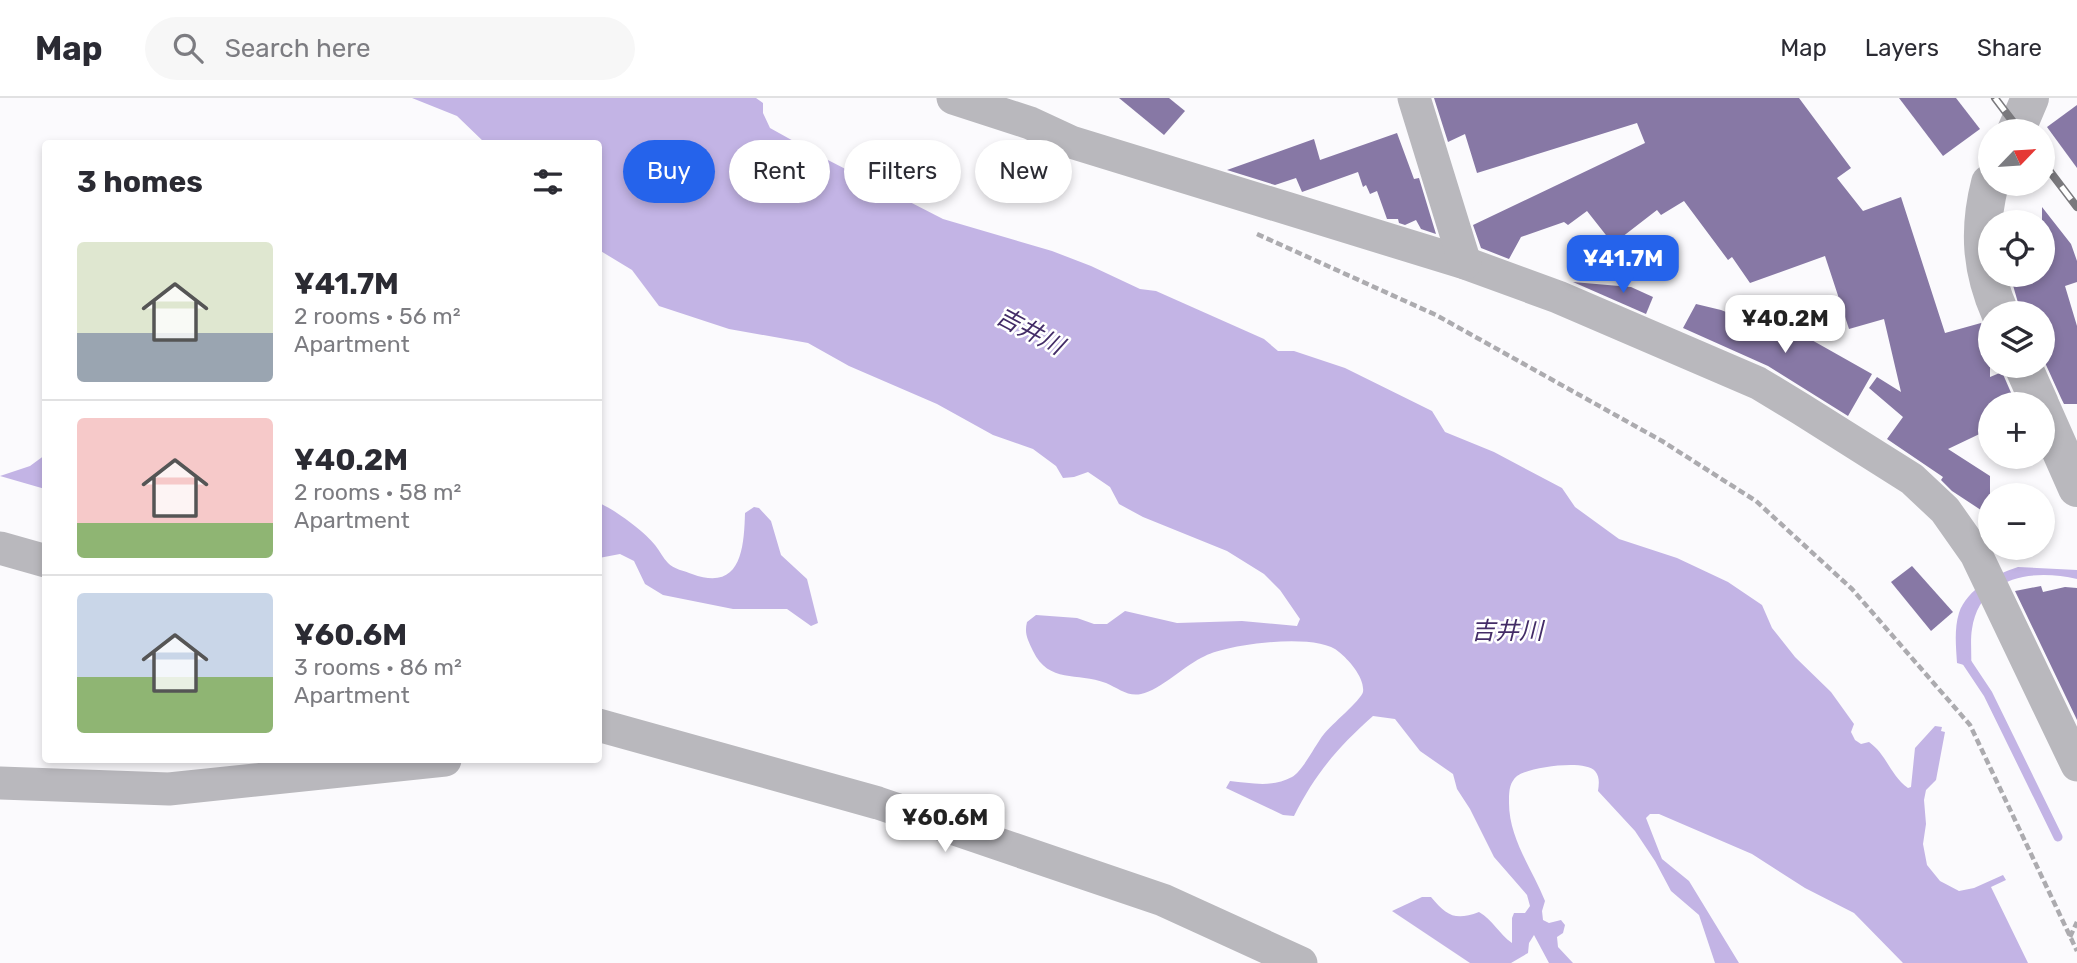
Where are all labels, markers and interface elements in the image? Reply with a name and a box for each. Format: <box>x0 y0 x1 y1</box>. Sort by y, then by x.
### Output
search box <box>145 17 635 80</box>
text: Map <box>35 29 103 68</box>
icon: search <box>169 29 207 67</box>
text: Search here <box>225 33 370 64</box>
text: Map <box>1780 34 1827 62</box>
text: Layers <box>1865 34 1939 62</box>
text: Share <box>1977 34 2042 62</box>
north arrow <box>1978 119 2054 196</box>
map controls <box>1978 119 2055 560</box>
chip: Buy <box>623 140 715 203</box>
chip: Rent <box>729 140 830 203</box>
chip: Filters <box>844 140 961 203</box>
chip: New <box>975 140 1072 203</box>
icon: filters <box>529 163 567 201</box>
text: 3 homes <box>77 164 203 200</box>
button: locate <box>1978 210 2055 287</box>
pin: ¥41.7M <box>1566 236 1680 295</box>
text: ¥41.7M <box>1583 244 1663 272</box>
text: ¥41.7M <box>294 266 399 302</box>
icon: home <box>133 270 217 354</box>
pin: ¥40.2M <box>1728 296 1842 355</box>
button: layers <box>1978 301 2055 378</box>
text: 2 rooms · 56 m² <box>294 302 461 330</box>
water label: 吉井川 <box>992 302 1071 362</box>
text: ¥40.2M <box>1741 304 1829 332</box>
text: Apartment <box>294 330 410 358</box>
button: + <box>1978 392 2055 469</box>
text: ¥40.2M <box>294 442 408 478</box>
icon: home <box>133 446 217 530</box>
text: 2 rooms · 58 m² <box>294 478 461 506</box>
button: − <box>1978 483 2055 560</box>
text: Apartment <box>294 506 410 534</box>
text: ¥60.6M <box>294 617 407 653</box>
water label: 吉井川 <box>1471 617 1546 645</box>
icon: home <box>133 621 217 705</box>
text: 3 rooms · 86 m² <box>294 653 462 681</box>
text: Apartment <box>294 681 410 709</box>
pin: ¥60.6M <box>888 794 1002 854</box>
text: ¥60.6M <box>902 803 988 831</box>

